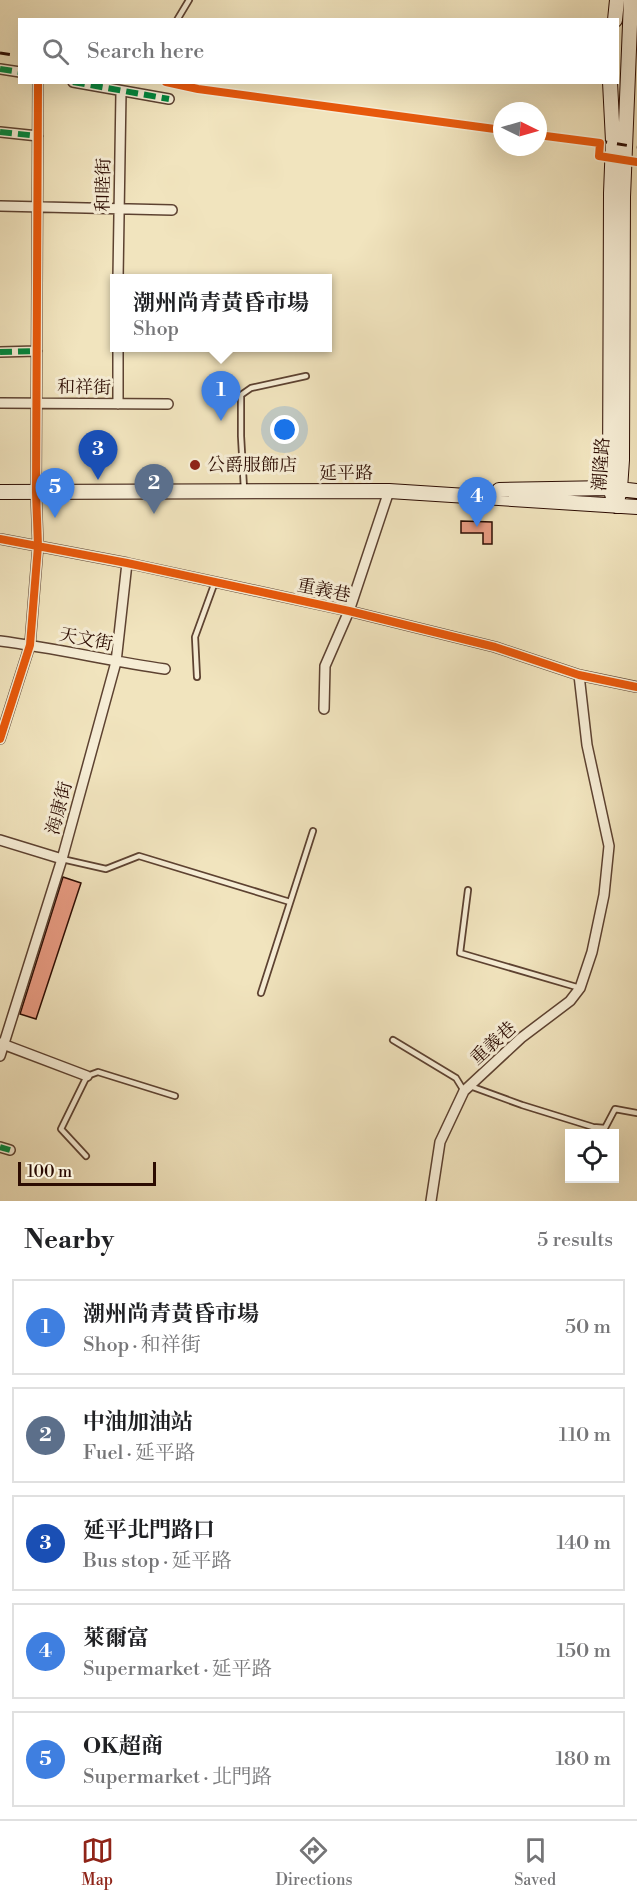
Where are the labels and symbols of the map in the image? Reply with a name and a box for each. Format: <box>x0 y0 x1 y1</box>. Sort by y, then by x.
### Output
north arrow <box>493 102 547 156</box>
street label: 和睦街 <box>92 158 115 212</box>
pin: 1 <box>202 372 240 421</box>
street label: 和祥街 <box>57 376 111 399</box>
your location <box>270 415 299 444</box>
pin: 3 <box>78 430 118 480</box>
street label: 潮隆路 <box>588 436 615 492</box>
place label: 公爵服飾店 <box>207 454 297 477</box>
marker: 公爵服飾店 <box>188 458 202 472</box>
street label: 延平路 <box>319 462 373 485</box>
pin: 2 <box>134 464 174 514</box>
pin: 5 <box>36 468 74 518</box>
pin: 4 <box>458 478 496 527</box>
street label: 重義巷 <box>295 574 353 607</box>
street label: 天文街 <box>57 623 115 656</box>
street label: 海康街 <box>41 779 78 837</box>
street label: 重義巷 <box>466 1017 521 1070</box>
scale bar <box>18 1159 156 1186</box>

